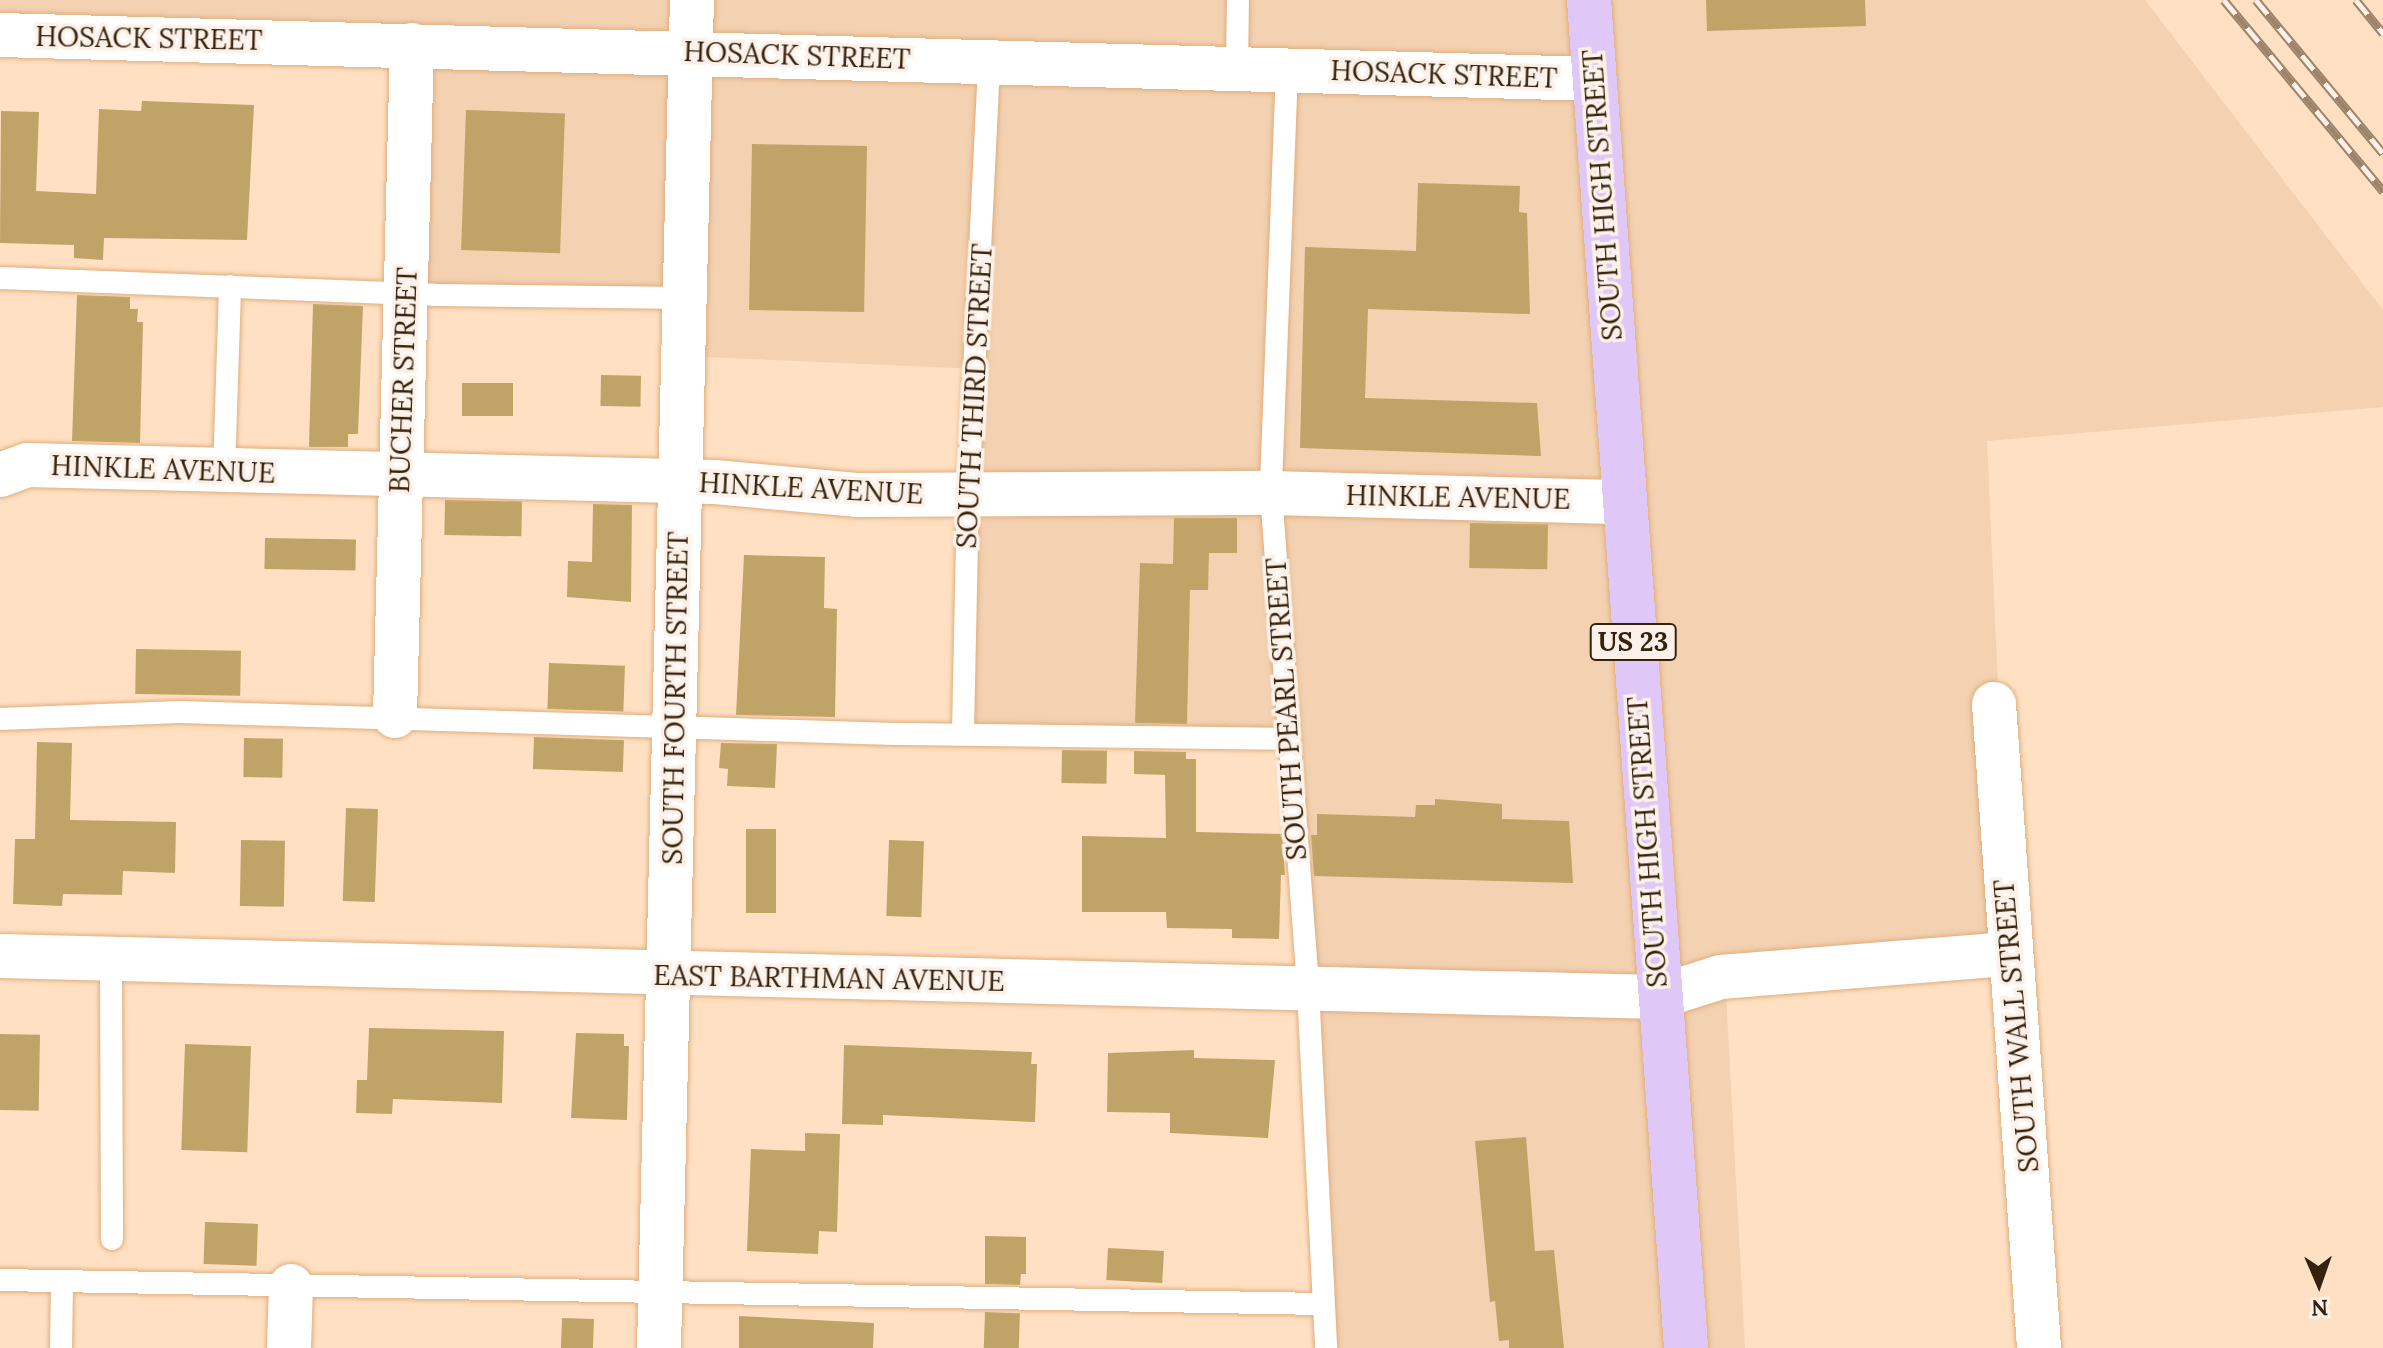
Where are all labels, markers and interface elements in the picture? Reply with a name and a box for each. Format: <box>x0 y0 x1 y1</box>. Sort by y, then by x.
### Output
street label: HOSACK STREET <box>35 19 263 57</box>
street label: HOSACK STREET <box>683 34 911 76</box>
street label: SOUTH HIGH STREET <box>1575 48 1629 342</box>
street label: HOSACK STREET <box>1330 53 1558 95</box>
street label: SOUTH THIRD STREET <box>949 243 999 549</box>
street label: BUCHER STREET <box>382 266 424 494</box>
street label: HINKLE AVENUE <box>50 448 276 490</box>
street label: HINKLE AVENUE <box>698 465 924 511</box>
street label: HINKLE AVENUE <box>1345 478 1571 516</box>
street label: SOUTH FOURTH STREET <box>655 531 695 865</box>
street label: SOUTH PEARL STREET <box>1259 557 1313 861</box>
road number: US 23 <box>1589 620 1677 664</box>
street label: SOUTH HIGH STREET <box>1620 695 1674 989</box>
street label: SOUTH WALL STREET <box>1986 878 2046 1174</box>
street label: EAST BARTHMAN AVENUE <box>653 958 1005 998</box>
north arrow <box>2279 1244 2359 1324</box>
text: N <box>2311 1294 2329 1322</box>

